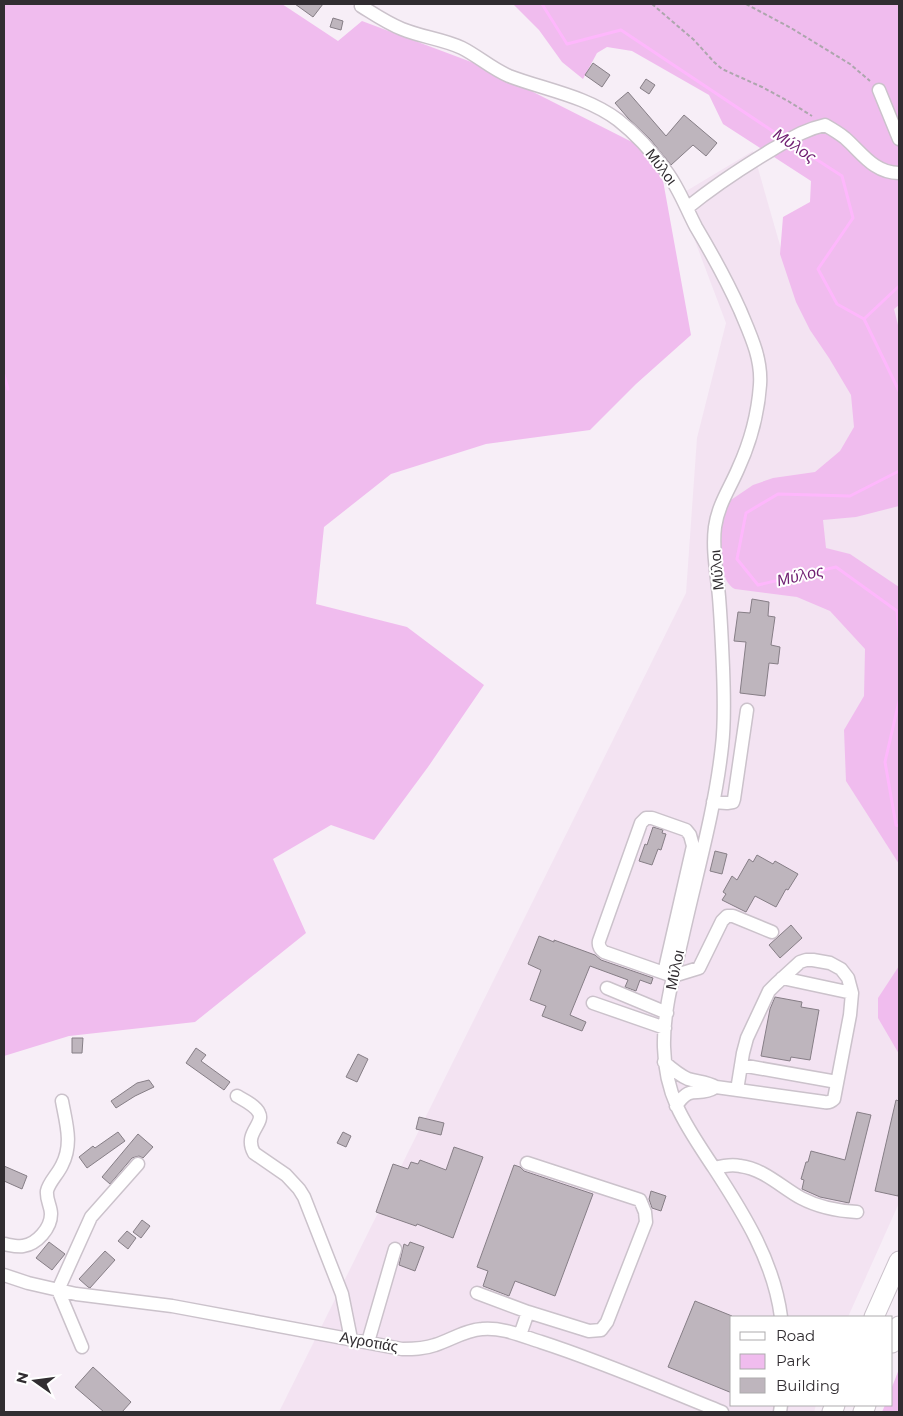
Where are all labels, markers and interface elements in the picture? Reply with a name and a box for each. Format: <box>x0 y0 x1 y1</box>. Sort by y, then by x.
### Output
water label: Μύλος <box>770 124 820 167</box>
street label: Μύλοι <box>642 145 681 189</box>
street label: Μύλοι <box>705 549 728 591</box>
water label: Μύλος <box>775 561 826 590</box>
street label: Μύλοι <box>661 948 688 992</box>
legend <box>730 1316 893 1406</box>
text: Road <box>776 1326 815 1345</box>
street label: Αγροτιάς <box>338 1327 400 1356</box>
text: Park <box>776 1351 810 1370</box>
north arrow <box>10 1356 60 1406</box>
text: N <box>12 1370 32 1386</box>
text: Building <box>776 1376 840 1395</box>

